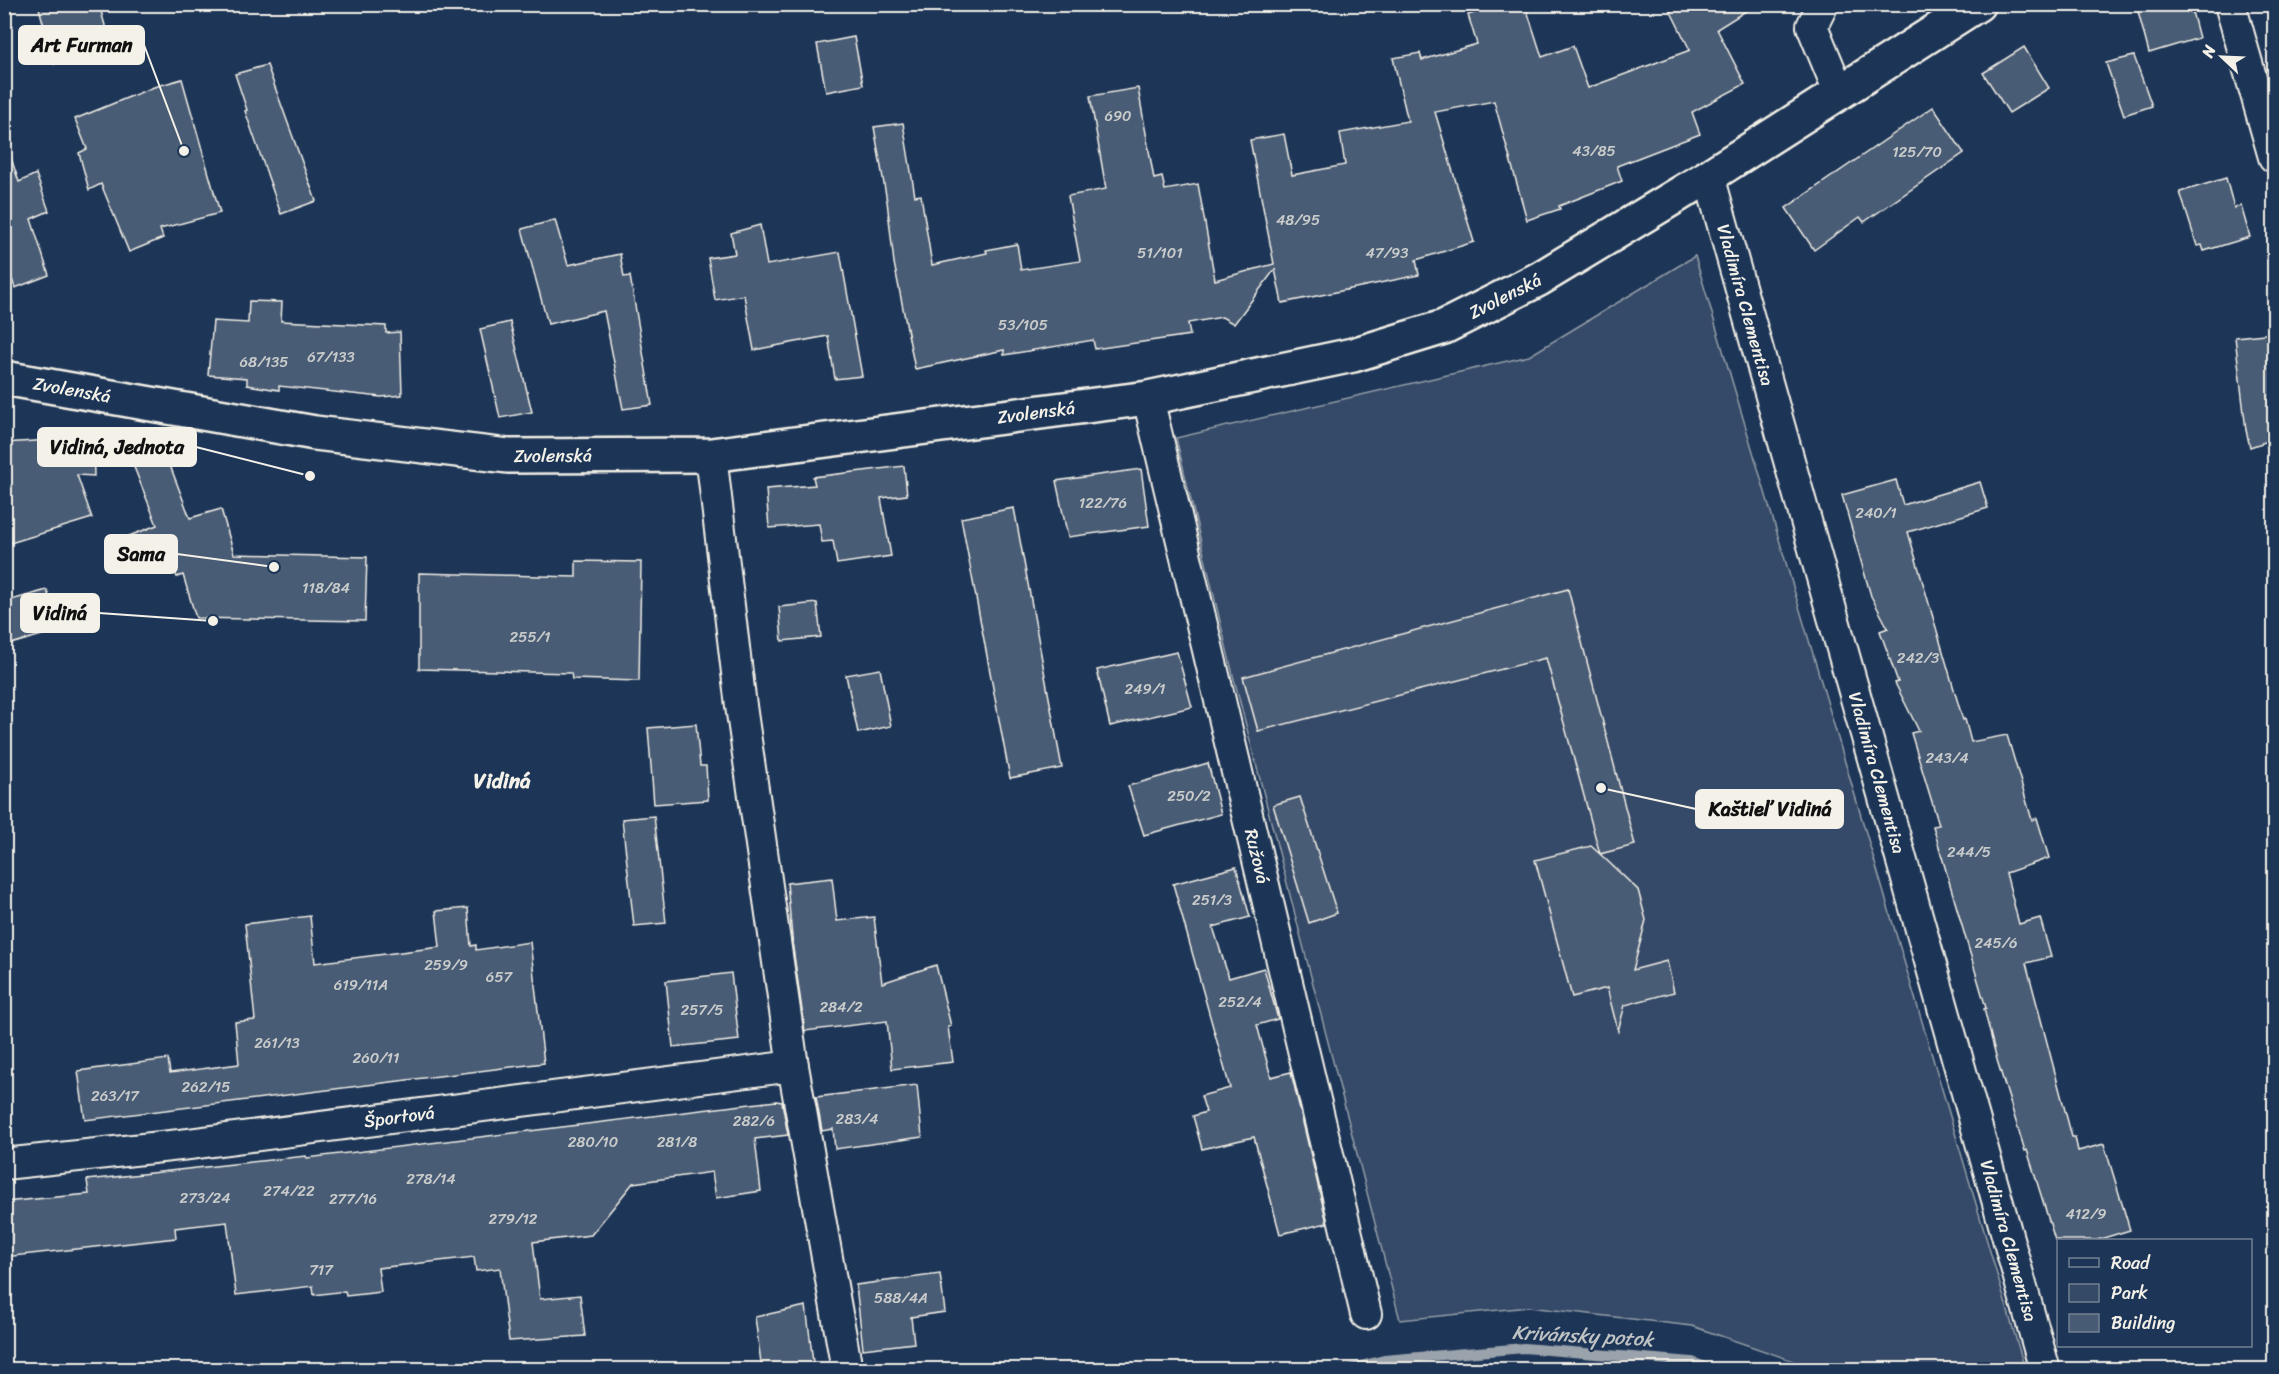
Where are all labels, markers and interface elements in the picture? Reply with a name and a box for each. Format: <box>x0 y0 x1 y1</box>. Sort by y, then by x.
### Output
callout: Art Furman <box>19 26 144 64</box>
north arrow <box>2192 27 2252 87</box>
text: Art Furman <box>30 28 133 63</box>
text: N <box>2193 40 2225 63</box>
house number: 690 <box>1104 103 1132 129</box>
house number: 43/85 <box>1572 138 1616 164</box>
house number: 125/70 <box>1892 139 1942 165</box>
house number: 48/95 <box>1276 207 1320 233</box>
street label: Vladimíra Clementisa <box>1707 220 1783 390</box>
house number: 51/101 <box>1137 240 1183 266</box>
house number: 47/93 <box>1366 240 1408 266</box>
street label: Zvolenská <box>1463 264 1547 328</box>
house number: 53/105 <box>998 312 1048 338</box>
house number: 67/133 <box>307 344 355 370</box>
house number: 68/135 <box>240 349 288 375</box>
street label: Zvolenská <box>31 367 113 413</box>
street label: Zvolenská <box>995 392 1077 434</box>
callout: Vidiná, Jednota <box>38 428 196 466</box>
text: Vidiná, Jednota <box>50 430 185 465</box>
street label: Zvolenská <box>514 440 592 472</box>
house number: 122/76 <box>1079 490 1127 516</box>
house number: 240/1 <box>1855 500 1897 526</box>
callout: Sama <box>105 535 177 573</box>
text: Sama <box>116 537 166 572</box>
house number: 118/84 <box>302 575 350 601</box>
callout: Vidiná <box>21 594 99 632</box>
text: Vidiná <box>33 596 87 631</box>
house number: 255/1 <box>510 624 550 650</box>
house number: 242/3 <box>1897 645 1939 671</box>
house number: 249/1 <box>1124 676 1166 702</box>
street label: Vladimíra Clementisa <box>1839 688 1915 858</box>
house number: 243/4 <box>1925 745 1969 771</box>
district label: Vidiná <box>474 762 531 800</box>
house number: 250/2 <box>1167 783 1211 809</box>
callout: Kaštieľ Vidiná <box>1696 790 1843 828</box>
text: Kaštieľ Vidiná <box>1707 792 1832 827</box>
street label: Ružová <box>1235 825 1279 887</box>
house number: 244/5 <box>1947 839 1991 865</box>
house number: 251/3 <box>1192 887 1232 913</box>
house number: 245/6 <box>1974 930 2018 956</box>
house number: 259/9 <box>424 952 468 978</box>
house number: 657 <box>486 964 514 990</box>
house number: 619/11A <box>334 972 388 998</box>
house number: 252/4 <box>1218 989 1262 1015</box>
house number: 284/2 <box>819 994 863 1020</box>
house number: 257/5 <box>681 997 724 1023</box>
house number: 261/13 <box>254 1030 300 1056</box>
house number: 260/11 <box>353 1045 399 1071</box>
house number: 262/15 <box>182 1074 230 1100</box>
house number: 263/17 <box>91 1083 140 1109</box>
street label: Športová <box>362 1096 437 1137</box>
house number: 283/4 <box>836 1106 878 1132</box>
house number: 282/6 <box>733 1108 775 1134</box>
house number: 280/10 <box>568 1129 618 1155</box>
house number: 281/8 <box>657 1129 697 1155</box>
street label: Vladimíra Clementisa <box>1971 1156 2047 1325</box>
house number: 278/14 <box>406 1166 456 1192</box>
house number: 274/22 <box>263 1178 315 1204</box>
house number: 273/24 <box>180 1185 230 1211</box>
house number: 277/16 <box>329 1186 377 1212</box>
house number: 412/9 <box>2065 1201 2107 1227</box>
house number: 279/12 <box>489 1206 538 1232</box>
legend <box>2057 1239 2252 1347</box>
text: Road <box>2111 1247 2151 1279</box>
house number: 717 <box>309 1257 334 1283</box>
text: Park <box>2111 1277 2148 1309</box>
house number: 588/4A <box>874 1285 928 1311</box>
text: Building <box>2111 1307 2175 1339</box>
water label: Krivánsky potok <box>1511 1315 1656 1357</box>

